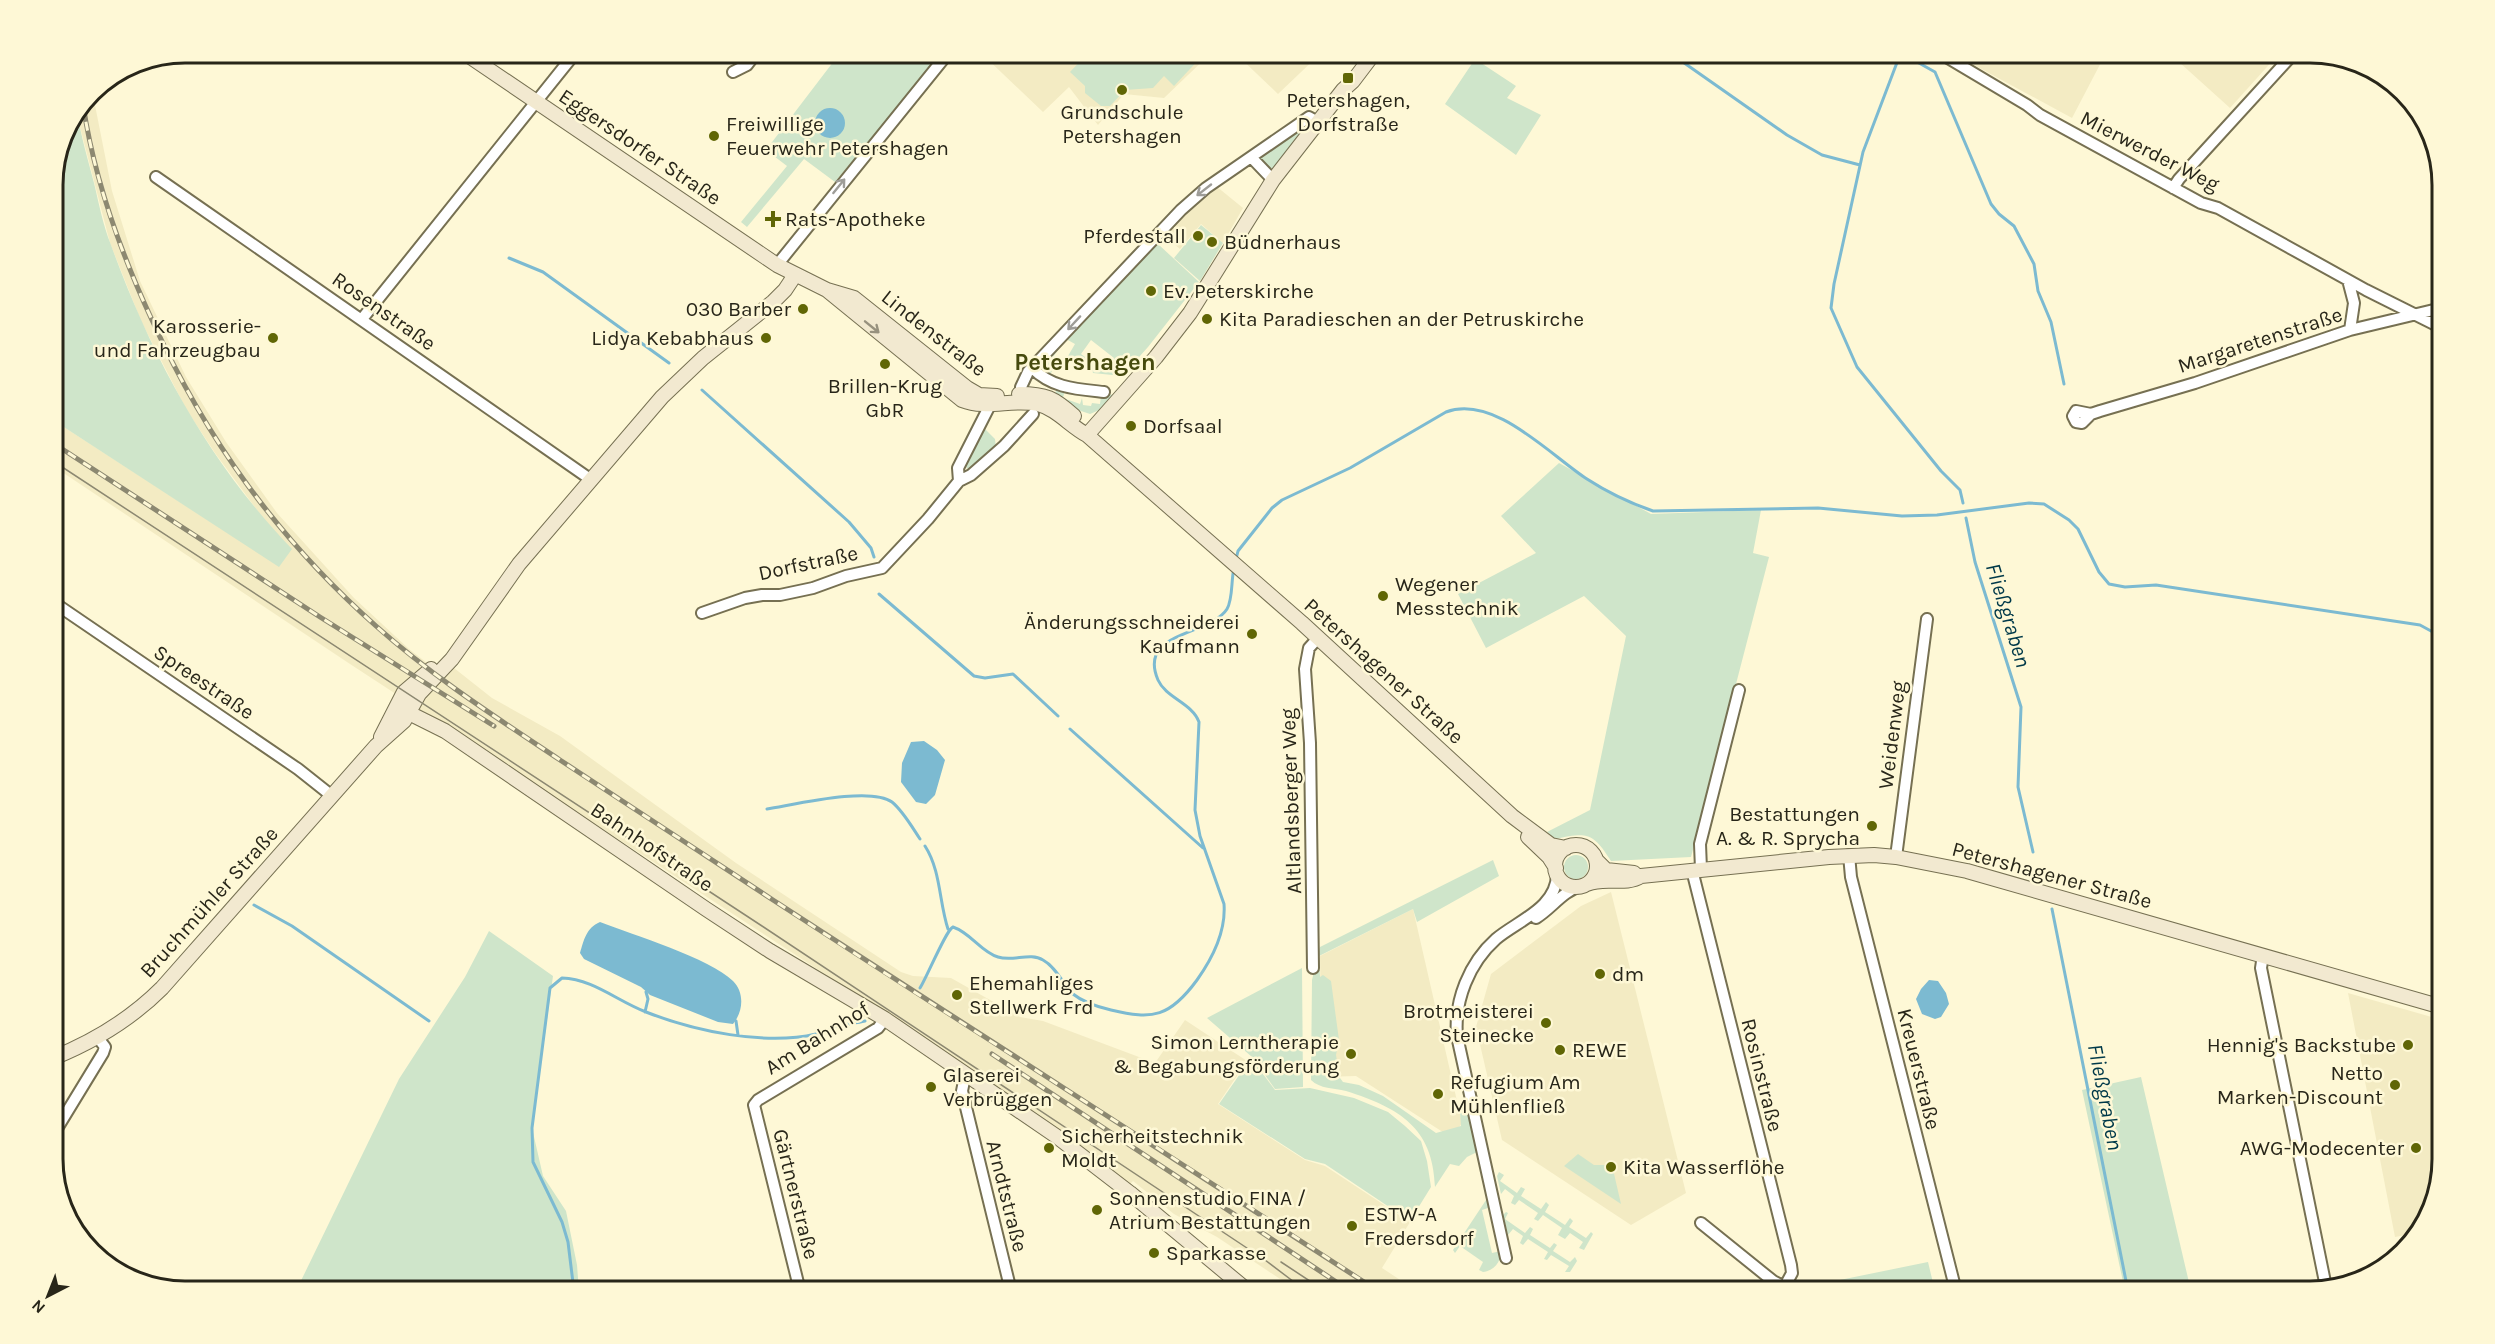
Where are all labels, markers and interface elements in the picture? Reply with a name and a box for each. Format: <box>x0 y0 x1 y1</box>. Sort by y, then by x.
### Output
marker: Petershagen, Dorfstraße <box>1341 71 1355 85</box>
marker: Grundschule Petershagen <box>1115 83 1129 97</box>
street label: Eggersdorfer Straße <box>554 84 726 210</box>
place label: Petershagen, Dorfstraße <box>1286 88 1410 136</box>
place label: Grundschule Petershagen <box>1061 100 1183 148</box>
street label: Mierwerder Weg <box>2077 106 2224 196</box>
place label: Freiwillige Feuerwehr Petershagen <box>726 112 949 160</box>
marker: Freiwillige Feuerwehr Petershagen <box>707 129 721 143</box>
one-way arrow <box>832 179 846 194</box>
one-way arrow <box>1196 184 1212 197</box>
place label: Rats-Apotheke <box>785 207 925 231</box>
marker: Rats-Apotheke <box>766 212 780 226</box>
place label: Pferdestall <box>1083 224 1186 248</box>
marker: Pferdestall <box>1191 229 1205 243</box>
place label: Büdnerhaus <box>1224 230 1341 254</box>
marker: Büdnerhaus <box>1205 235 1219 249</box>
street label: Rosenstraße <box>328 267 440 355</box>
place label: Ev. Peterskirche <box>1163 279 1314 303</box>
marker: Ev. Peterskirche <box>1144 284 1158 298</box>
street label: Lindenstraße <box>877 285 991 381</box>
place label: 030 Barber <box>686 297 791 321</box>
marker: 030 Barber <box>796 302 810 316</box>
street label: Margaretenstraße <box>2175 302 2345 378</box>
place label: Kita Paradieschen an der Petruskirche <box>1219 307 1584 331</box>
marker: Kita Paradieschen an der Petruskirche <box>1200 312 1214 326</box>
place label: Karosserie- und Fahrzeugbau <box>94 314 261 362</box>
one-way arrow <box>1067 315 1081 330</box>
one-way arrow <box>864 321 880 334</box>
place label: Lidya Kebabhaus <box>591 326 754 350</box>
marker: Karosserie- und Fahrzeugbau <box>266 331 280 345</box>
marker: Lidya Kebabhaus <box>759 331 773 345</box>
district label: Petershagen <box>1014 348 1156 376</box>
marker: Brillen-Krug GbR <box>878 357 892 371</box>
place label: Brillen-Krug GbR <box>828 374 942 422</box>
place label: Dorfsaal <box>1143 414 1223 438</box>
marker: Dorfsaal <box>1124 419 1138 433</box>
street label: Dorfstraße <box>756 541 860 585</box>
water label: Fließgraben <box>1980 560 2036 671</box>
place label: Wegener Messtechnik <box>1395 572 1519 620</box>
marker: Wegener Messtechnik <box>1376 589 1390 603</box>
street label: Petershagener Straße <box>1299 593 1469 749</box>
place label: Änderungsschneiderei Kaufmann <box>1024 610 1240 658</box>
marker: Änderungsschneiderei Kaufmann <box>1245 627 1259 641</box>
street label: Spreestraße <box>149 640 259 724</box>
street label: Weidenweg <box>1873 679 1911 791</box>
street label: Altlandsberger Weg <box>1276 708 1306 894</box>
street label: Bahnhofstraße <box>586 797 718 897</box>
place label: Bestattungen A. & R. Sprycha <box>1716 802 1860 850</box>
marker: Bestattungen A. & R. Sprycha <box>1865 819 1879 833</box>
street label: Bruchmühler Straße <box>135 822 283 982</box>
street label: Petershagener Straße <box>1949 837 2155 913</box>
place label: dm <box>1612 962 1644 986</box>
marker: dm <box>1593 967 1607 981</box>
place label: Ehemahliges Stellwerk Frd <box>969 971 1094 1019</box>
marker: Ehemahliges Stellwerk Frd <box>950 988 964 1002</box>
street label: Am Bahnhof <box>761 996 874 1079</box>
place label: Brotmeisterei Steinecke <box>1403 999 1534 1047</box>
street label: Kreuerstraße <box>1892 1006 1946 1132</box>
marker: Brotmeisterei Steinecke <box>1539 1016 1553 1030</box>
street label: Rosinstraße <box>1736 1016 1788 1134</box>
place label: Simon Lerntherapie & Begabungsförderung <box>1113 1030 1339 1078</box>
place label: Hennig's Backstube <box>2207 1033 2396 1057</box>
place label: REWE <box>1572 1038 1627 1062</box>
marker: Hennig's Backstube <box>2401 1038 2415 1052</box>
water label: Fließgraben <box>2082 1042 2128 1153</box>
marker: REWE <box>1553 1043 1567 1057</box>
marker: Simon Lerntherapie & Begabungsförderung <box>1344 1047 1358 1061</box>
place label: Netto Marken-Discount <box>2217 1061 2383 1109</box>
place label: Glaserei Verbrüggen <box>943 1063 1052 1111</box>
place label: Refugium Am Mühlenfließ <box>1450 1070 1581 1118</box>
marker: Netto Marken-Discount <box>2388 1078 2402 1092</box>
marker: Glaserei Verbrüggen <box>924 1080 938 1094</box>
marker: Refugium Am Mühlenfließ <box>1431 1087 1445 1101</box>
place label: Sicherheitstechnik Moldt <box>1061 1124 1244 1172</box>
street label: Gärtnerstraße <box>768 1126 824 1262</box>
place label: AWG-Modecenter <box>2240 1136 2404 1160</box>
street label: Arndtstraße <box>982 1138 1032 1254</box>
marker: Sicherheitstechnik Moldt <box>1042 1141 1056 1155</box>
marker: AWG-Modecenter <box>2409 1141 2423 1155</box>
place label: Kita Wasserflöhe <box>1623 1155 1785 1179</box>
marker: Kita Wasserflöhe <box>1604 1160 1618 1174</box>
place label: Sonnenstudio FINA / Atrium Bestattungen <box>1109 1186 1311 1234</box>
place label: ESTW-A Fredersdorf <box>1364 1202 1475 1250</box>
marker: Sonnenstudio FINA / Atrium Bestattungen <box>1090 1203 1104 1217</box>
marker: ESTW-A Fredersdorf <box>1345 1219 1359 1233</box>
place label: Sparkasse <box>1166 1241 1266 1265</box>
marker: Sparkasse <box>1147 1246 1161 1260</box>
north arrow <box>18 1266 78 1326</box>
text: N <box>28 1296 49 1318</box>

